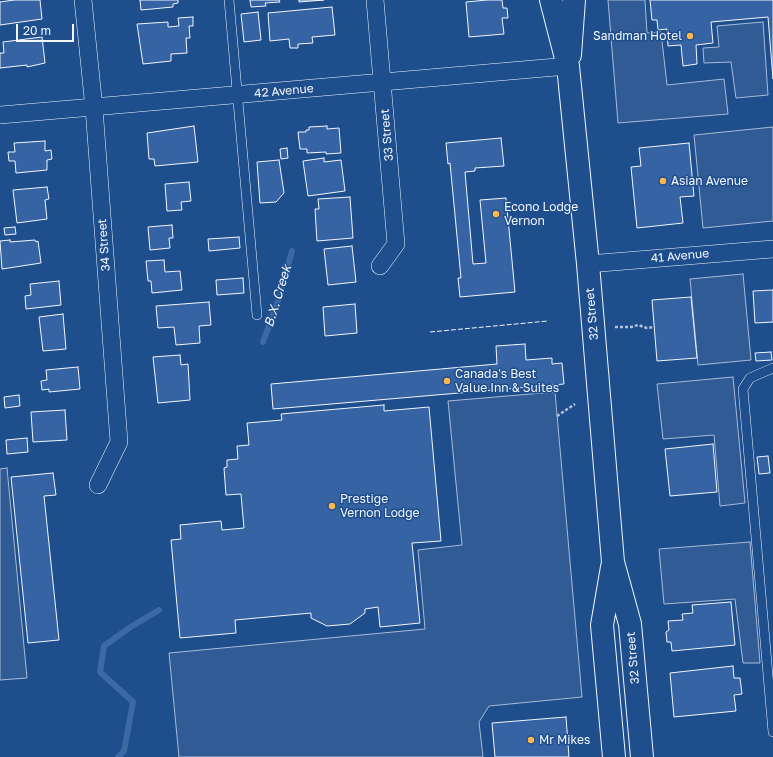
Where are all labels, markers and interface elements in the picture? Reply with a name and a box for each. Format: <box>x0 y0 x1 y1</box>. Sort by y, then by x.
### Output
scale bar <box>18 16 76 42</box>
text: 20 m <box>23 23 51 38</box>
place label: Sandman Hotel <box>593 29 682 43</box>
marker: Sandman Hotel <box>685 31 695 41</box>
street label: 42 Avenue <box>254 81 314 101</box>
street label: 33 Street <box>378 108 396 162</box>
place label: Asian Avenue <box>671 174 748 188</box>
marker: Asian Avenue <box>658 176 668 186</box>
place label: Econo Lodge Vernon <box>504 200 578 228</box>
marker: Econo Lodge Vernon <box>491 209 501 219</box>
street label: 34 Street <box>95 218 113 272</box>
street label: 41 Avenue <box>650 246 710 266</box>
water label: B.X. Creek <box>261 263 295 329</box>
street label: 32 Street <box>583 287 601 341</box>
place label: Canada's Best Value Inn & Suites <box>455 367 559 395</box>
marker: Canada's Best Value Inn & Suites <box>442 376 452 386</box>
place label: Prestige Vernon Lodge <box>340 492 420 520</box>
marker: Prestige Vernon Lodge <box>327 501 337 511</box>
street label: 32 Street <box>624 631 642 685</box>
place label: Mr Mikes <box>539 733 590 747</box>
marker: Mr Mikes <box>526 735 536 745</box>

